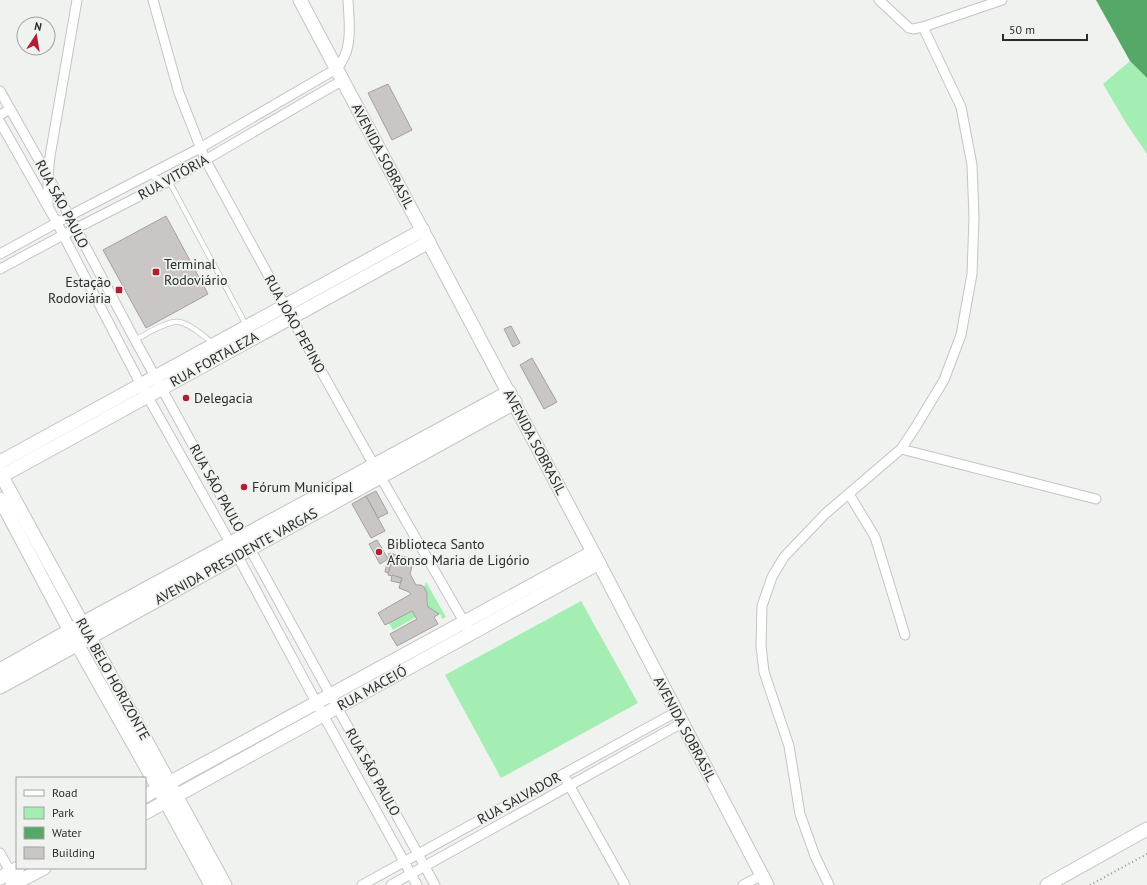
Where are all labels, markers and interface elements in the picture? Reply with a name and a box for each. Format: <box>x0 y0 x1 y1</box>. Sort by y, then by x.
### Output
north arrow <box>16 16 56 56</box>
scale bar <box>1003 16 1087 42</box>
text: N <box>33 19 43 34</box>
text: 50 m <box>1009 22 1035 37</box>
street label: AVENIDA SOBRASIL <box>348 100 418 212</box>
street label: RUA VITÓRIA <box>135 150 212 204</box>
street label: RUA SÃO PAULO <box>31 157 93 251</box>
place label: Terminal Rodoviário <box>164 255 228 289</box>
marker: Terminal Rodoviário <box>151 267 161 277</box>
street label: RUA JOÃO PEPINO <box>261 272 329 376</box>
place label: Estação Rodoviária <box>48 273 111 307</box>
marker: Estação Rodoviária <box>114 285 124 295</box>
street label: RUA FORTALEZA <box>167 327 262 391</box>
street label: AVENIDA SOBRASIL <box>500 386 570 498</box>
place label: Delegacia <box>194 389 253 407</box>
marker: Delegacia <box>181 393 191 403</box>
street label: RUA SÃO PAULO <box>185 441 249 535</box>
place label: Fórum Municipal <box>252 478 353 496</box>
marker: Fórum Municipal <box>239 482 249 492</box>
street label: AVENIDA PRESIDENTE VARGAS <box>151 504 321 608</box>
place label: Biblioteca Santo Afonso Maria de Ligório <box>387 535 529 569</box>
marker: Biblioteca Santo Afonso Maria de Ligório <box>374 547 384 557</box>
street label: RUA BELO HORIZONTE <box>72 615 154 743</box>
street label: RUA MACEIÓ <box>334 661 410 715</box>
street label: AVENIDA SOBRASIL <box>650 673 720 785</box>
street label: RUA SÃO PAULO <box>341 725 405 819</box>
street label: RUA SALVADOR <box>474 768 564 828</box>
legend <box>16 777 146 869</box>
text: Road <box>52 785 77 800</box>
text: Park <box>52 805 74 820</box>
text: Water <box>52 825 82 840</box>
text: Building <box>52 845 95 860</box>

